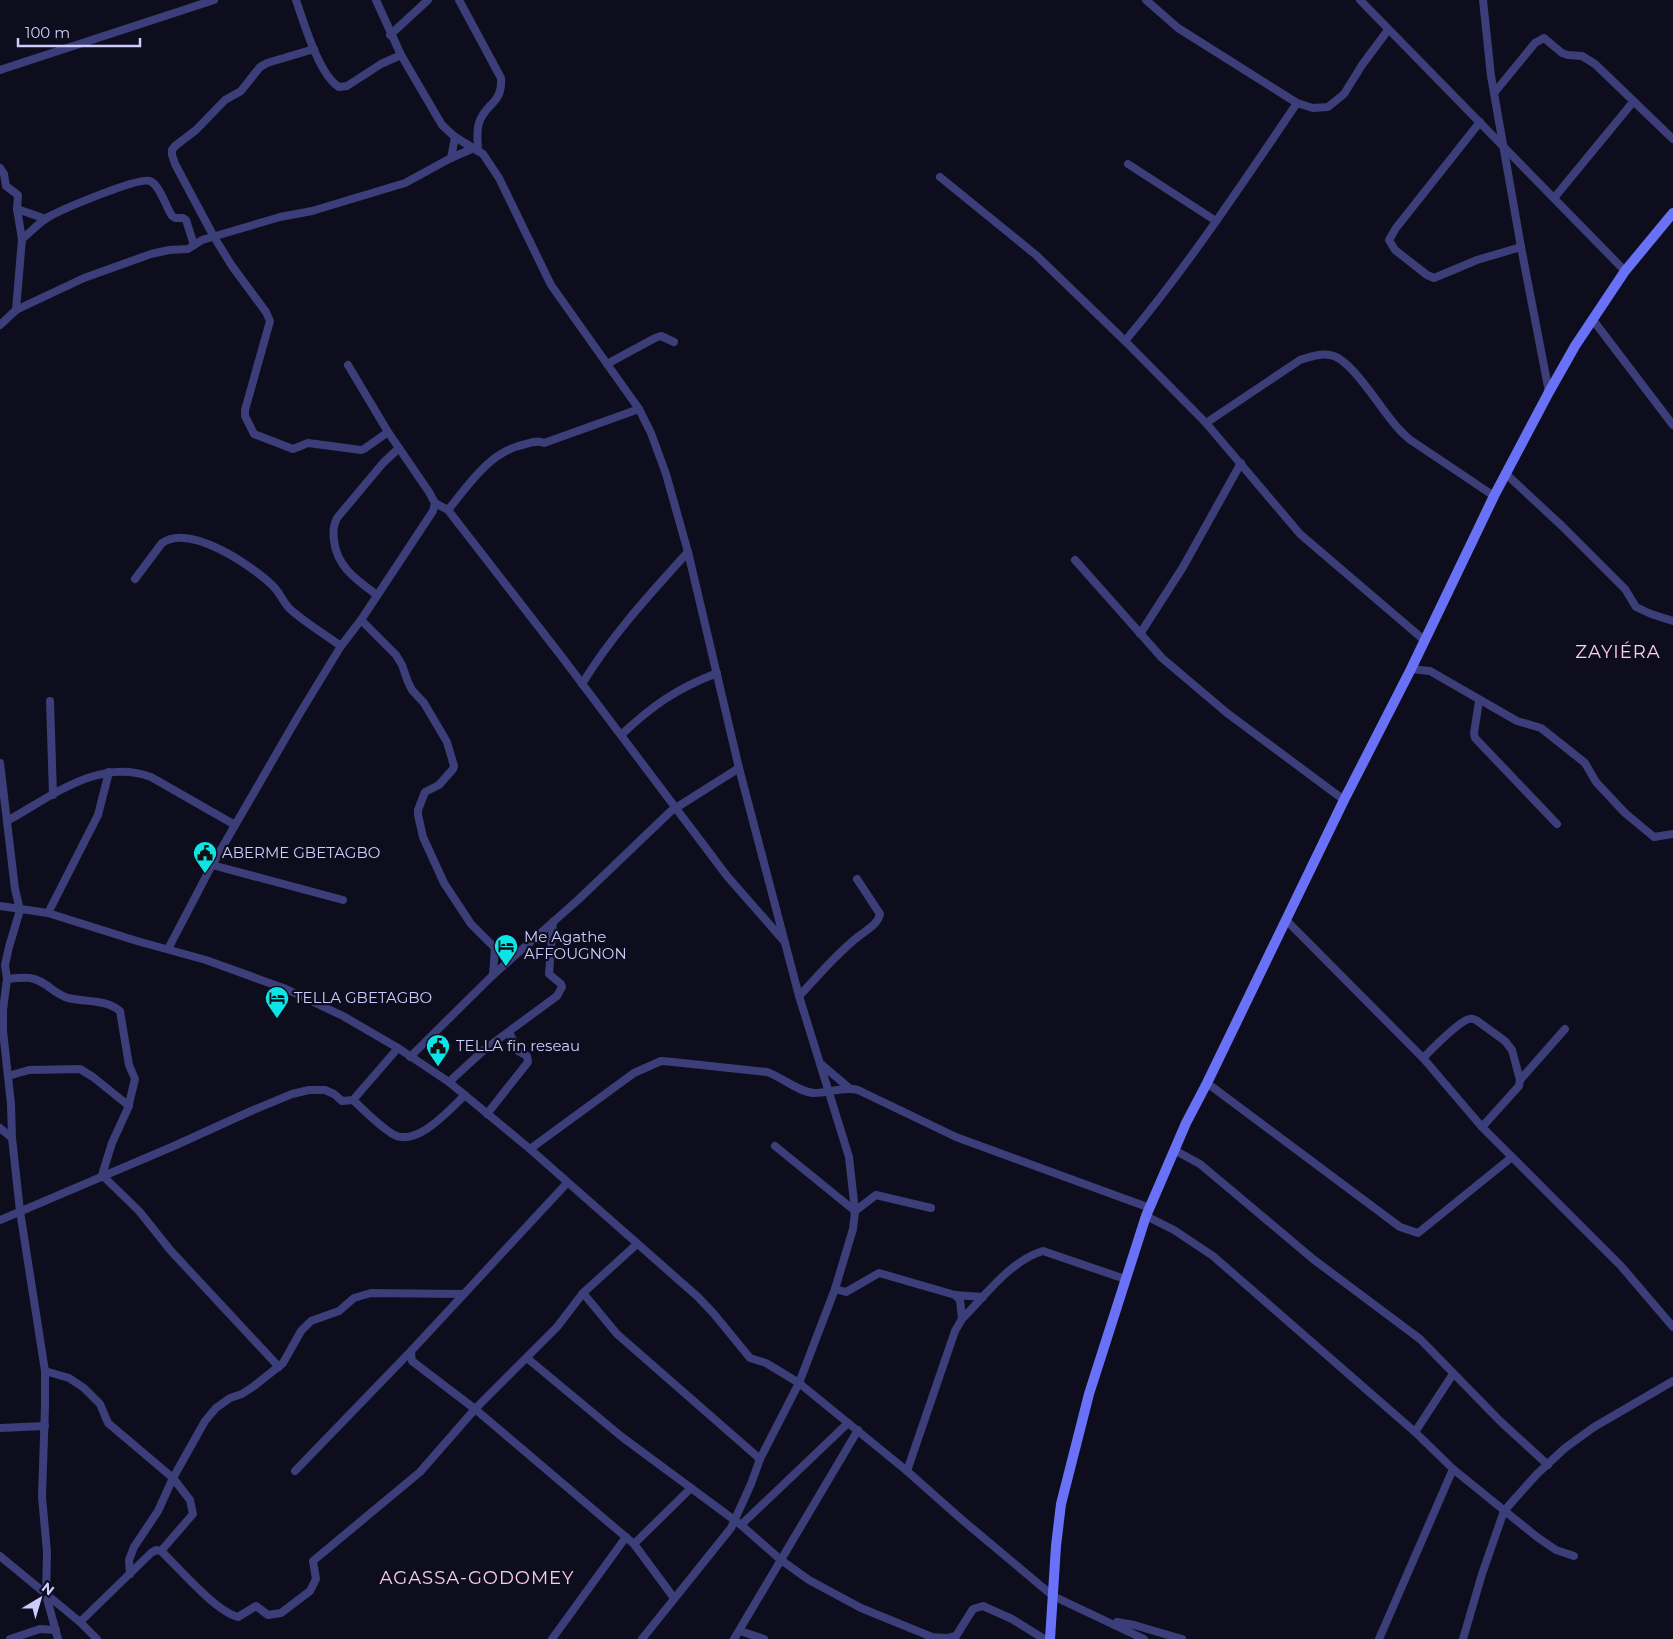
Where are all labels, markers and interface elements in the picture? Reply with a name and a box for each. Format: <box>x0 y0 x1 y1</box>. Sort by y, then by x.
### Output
scale bar <box>18 15 140 47</box>
text: 100 m <box>25 23 70 42</box>
district label: ZAYIÉRA <box>1575 641 1661 663</box>
public building icon: ABERME GBETAGBO <box>192 840 218 874</box>
place label: ABERME GBETAGBO <box>222 843 380 862</box>
place label: Me Agathe AFFOUGNON <box>524 927 627 963</box>
hotel icon: Me Agathe AFFOUGNON <box>493 933 519 967</box>
hotel icon: TELLA GBETAGBO <box>264 985 290 1019</box>
place label: TELLA GBETAGBO <box>294 988 432 1007</box>
public building icon: TELLA fin reseau <box>425 1033 451 1067</box>
place label: TELLA fin reseau <box>456 1036 580 1055</box>
district label: AGASSA-GODOMEY <box>380 1567 574 1589</box>
north arrow <box>15 1574 65 1624</box>
text: N <box>38 1578 58 1599</box>

